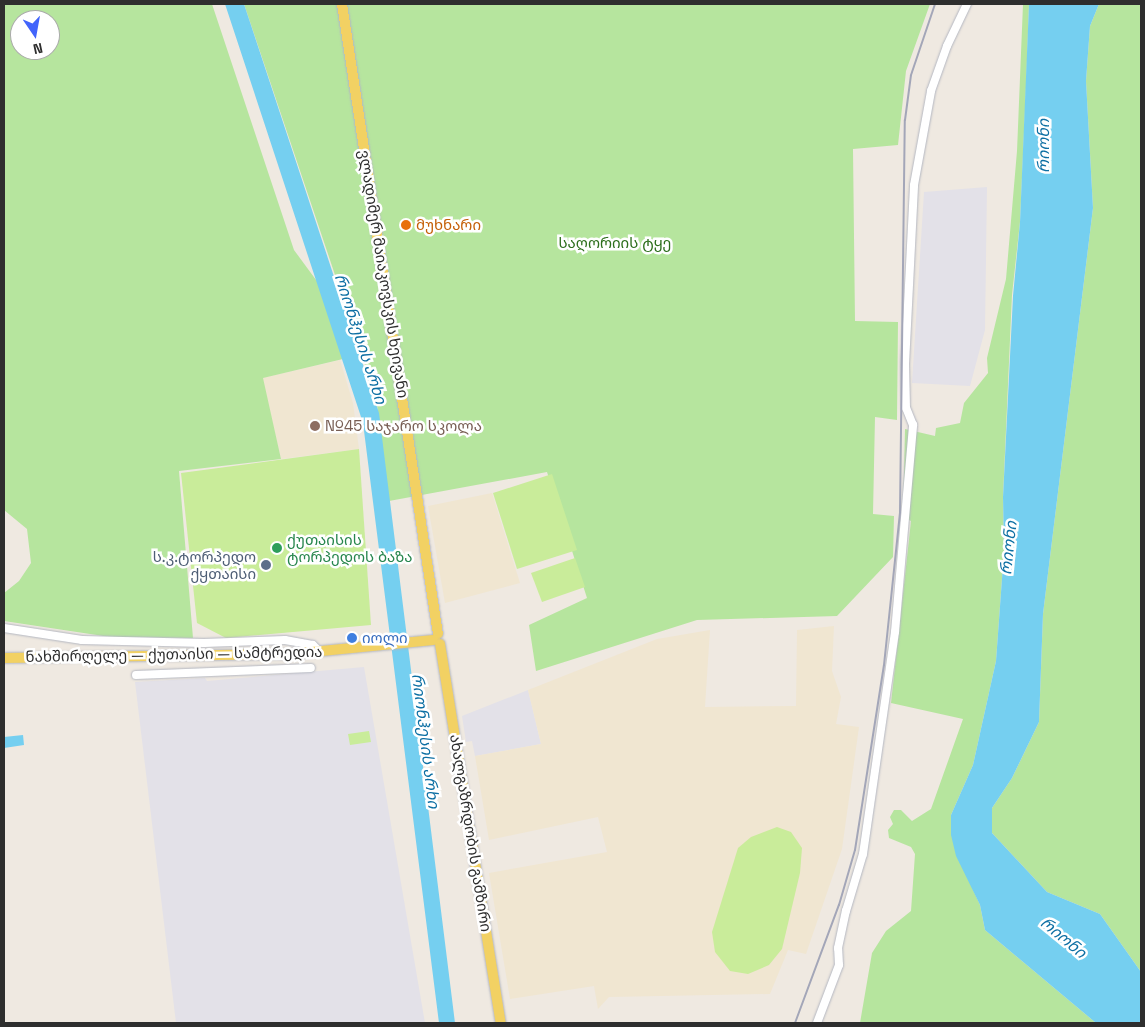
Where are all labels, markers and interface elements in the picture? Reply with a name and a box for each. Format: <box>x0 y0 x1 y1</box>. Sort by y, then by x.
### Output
north arrow <box>10 10 60 60</box>
text: N <box>31 39 44 58</box>
water label: რიონი <box>1034 119 1054 173</box>
street label: ვლადიმერ მაიაკოვსკის ხეივანი <box>355 149 413 399</box>
place label: მუხნარი <box>416 216 481 234</box>
marker: მუხნარი <box>400 219 412 231</box>
park label: საღორიის ტყე <box>559 234 671 252</box>
water label: რიონჰესის არხი <box>330 272 390 406</box>
place label: №45 საჯარო სკოლა <box>325 417 482 435</box>
marker: №45 საჯარო სკოლა <box>309 420 321 432</box>
water label: რიონი <box>997 520 1021 576</box>
place label: ქუთაისის ტორპედოს ბაზა <box>287 530 413 565</box>
marker: ქუთაისის ტორპედოს ბაზა <box>271 542 283 554</box>
place label: ს.კ.ტორპედო ქყთაისი <box>153 547 256 582</box>
marker: ს.კ.ტორპედო ქყთაისი <box>260 559 272 571</box>
place label: იოლი <box>362 629 408 647</box>
marker: იოლი <box>346 632 358 644</box>
street label: ნახშირღელე — ქუთაისი — სამტრედია <box>25 642 323 666</box>
water label: რიონჰესის არხი <box>407 672 443 810</box>
street label: ახალგაზრდობის გამზირი <box>446 733 496 933</box>
water label: რიონი <box>1036 913 1090 963</box>

